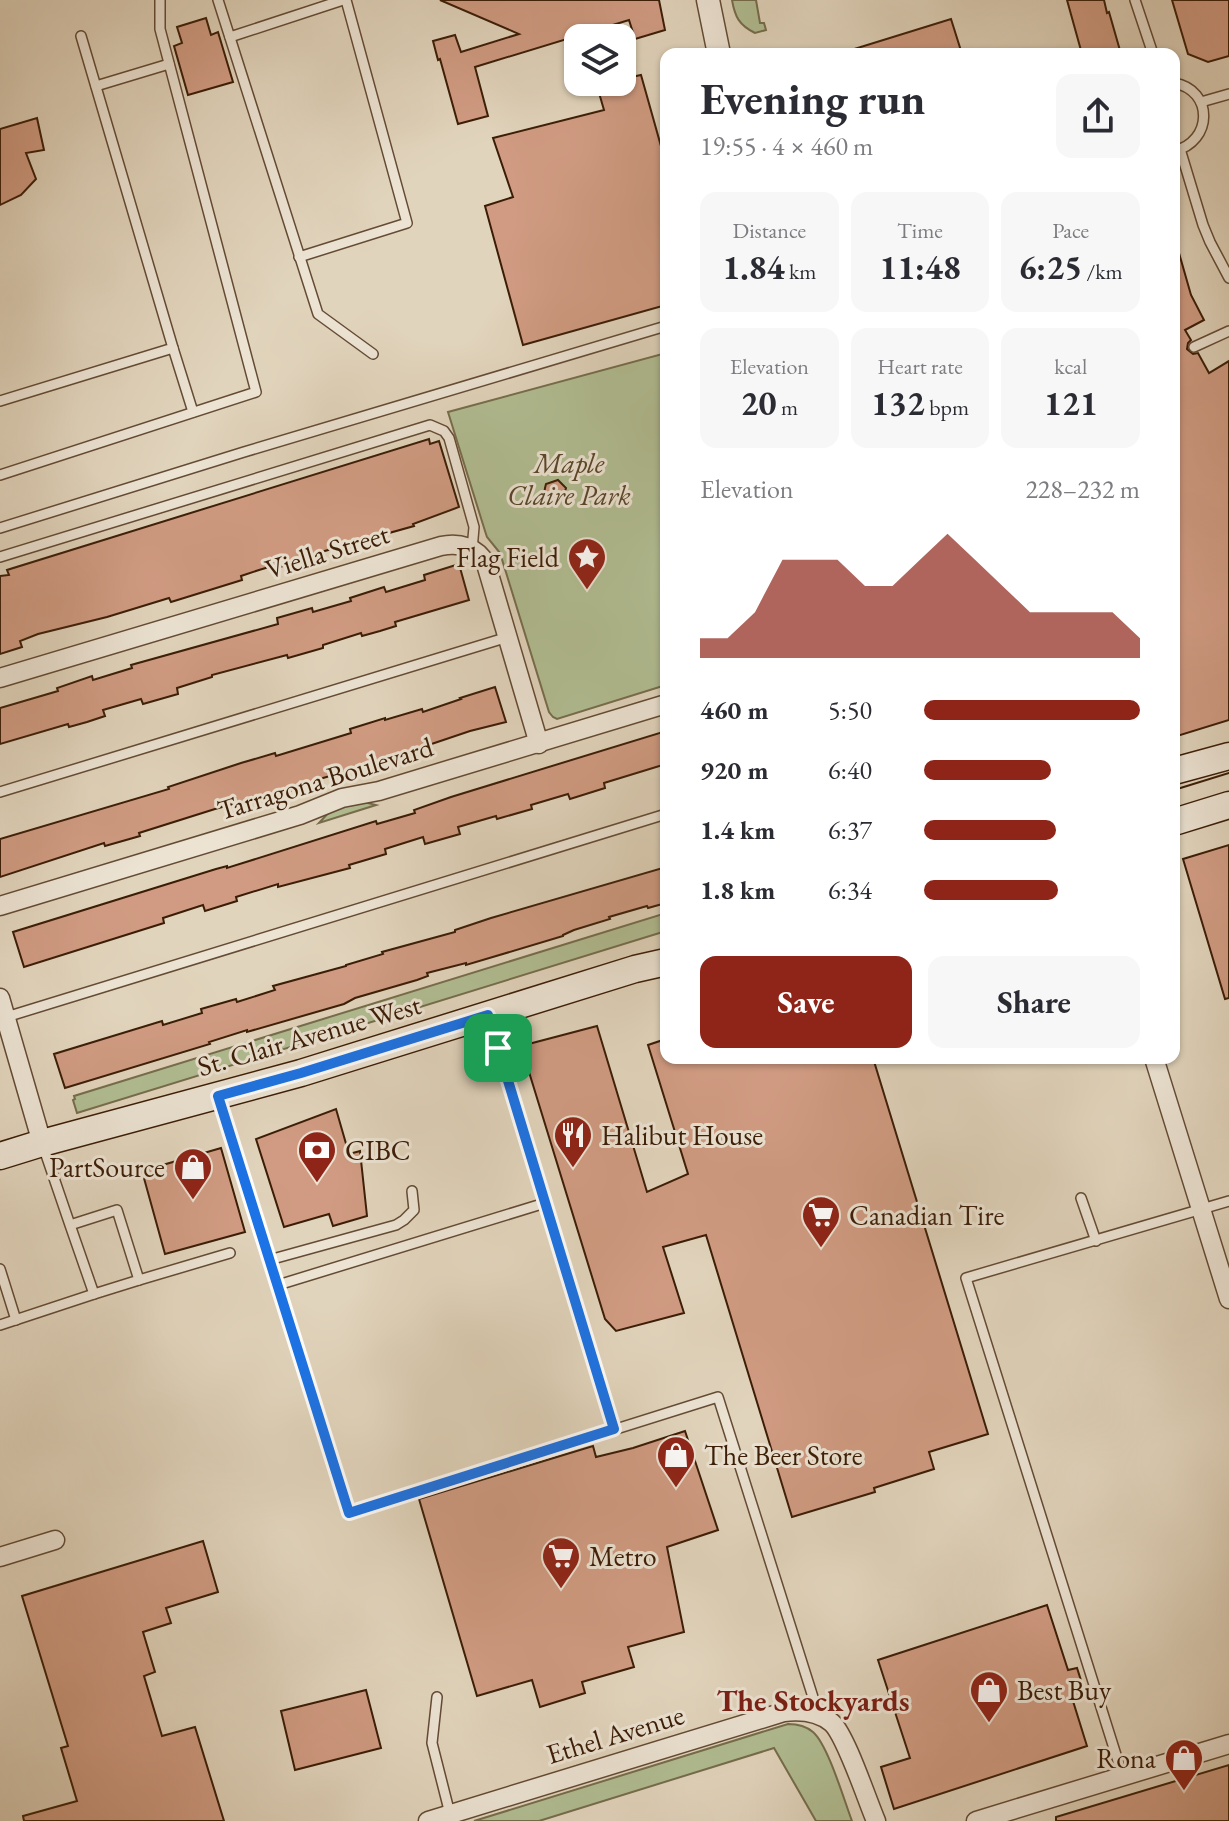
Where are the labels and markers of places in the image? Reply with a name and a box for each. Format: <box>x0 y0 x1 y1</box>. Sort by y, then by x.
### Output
place icon: Flag Field <box>566 536 608 591</box>
place label: Flag Field <box>456 539 560 575</box>
pin <box>464 1014 532 1082</box>
restaurant icon: Halibut House <box>552 1114 594 1169</box>
place label: Halibut House <box>601 1117 763 1153</box>
bank icon: CIBC <box>296 1129 338 1184</box>
place label: CIBC <box>345 1132 411 1168</box>
shop icon: PartSource <box>172 1146 214 1201</box>
place label: PartSource <box>49 1149 165 1185</box>
supermarket icon: Canadian Tire <box>800 1194 842 1249</box>
place label: Canadian Tire <box>849 1197 1005 1233</box>
shop icon: The Beer Store <box>655 1434 697 1489</box>
place label: The Beer Store <box>704 1437 863 1473</box>
supermarket icon: Metro <box>540 1535 582 1590</box>
place label: Metro <box>589 1538 657 1574</box>
shop icon: Best Buy <box>968 1669 1010 1724</box>
place label: Best Buy <box>1017 1672 1112 1708</box>
shop icon: Rona <box>1163 1737 1205 1792</box>
place label: Rona <box>1096 1740 1157 1776</box>

